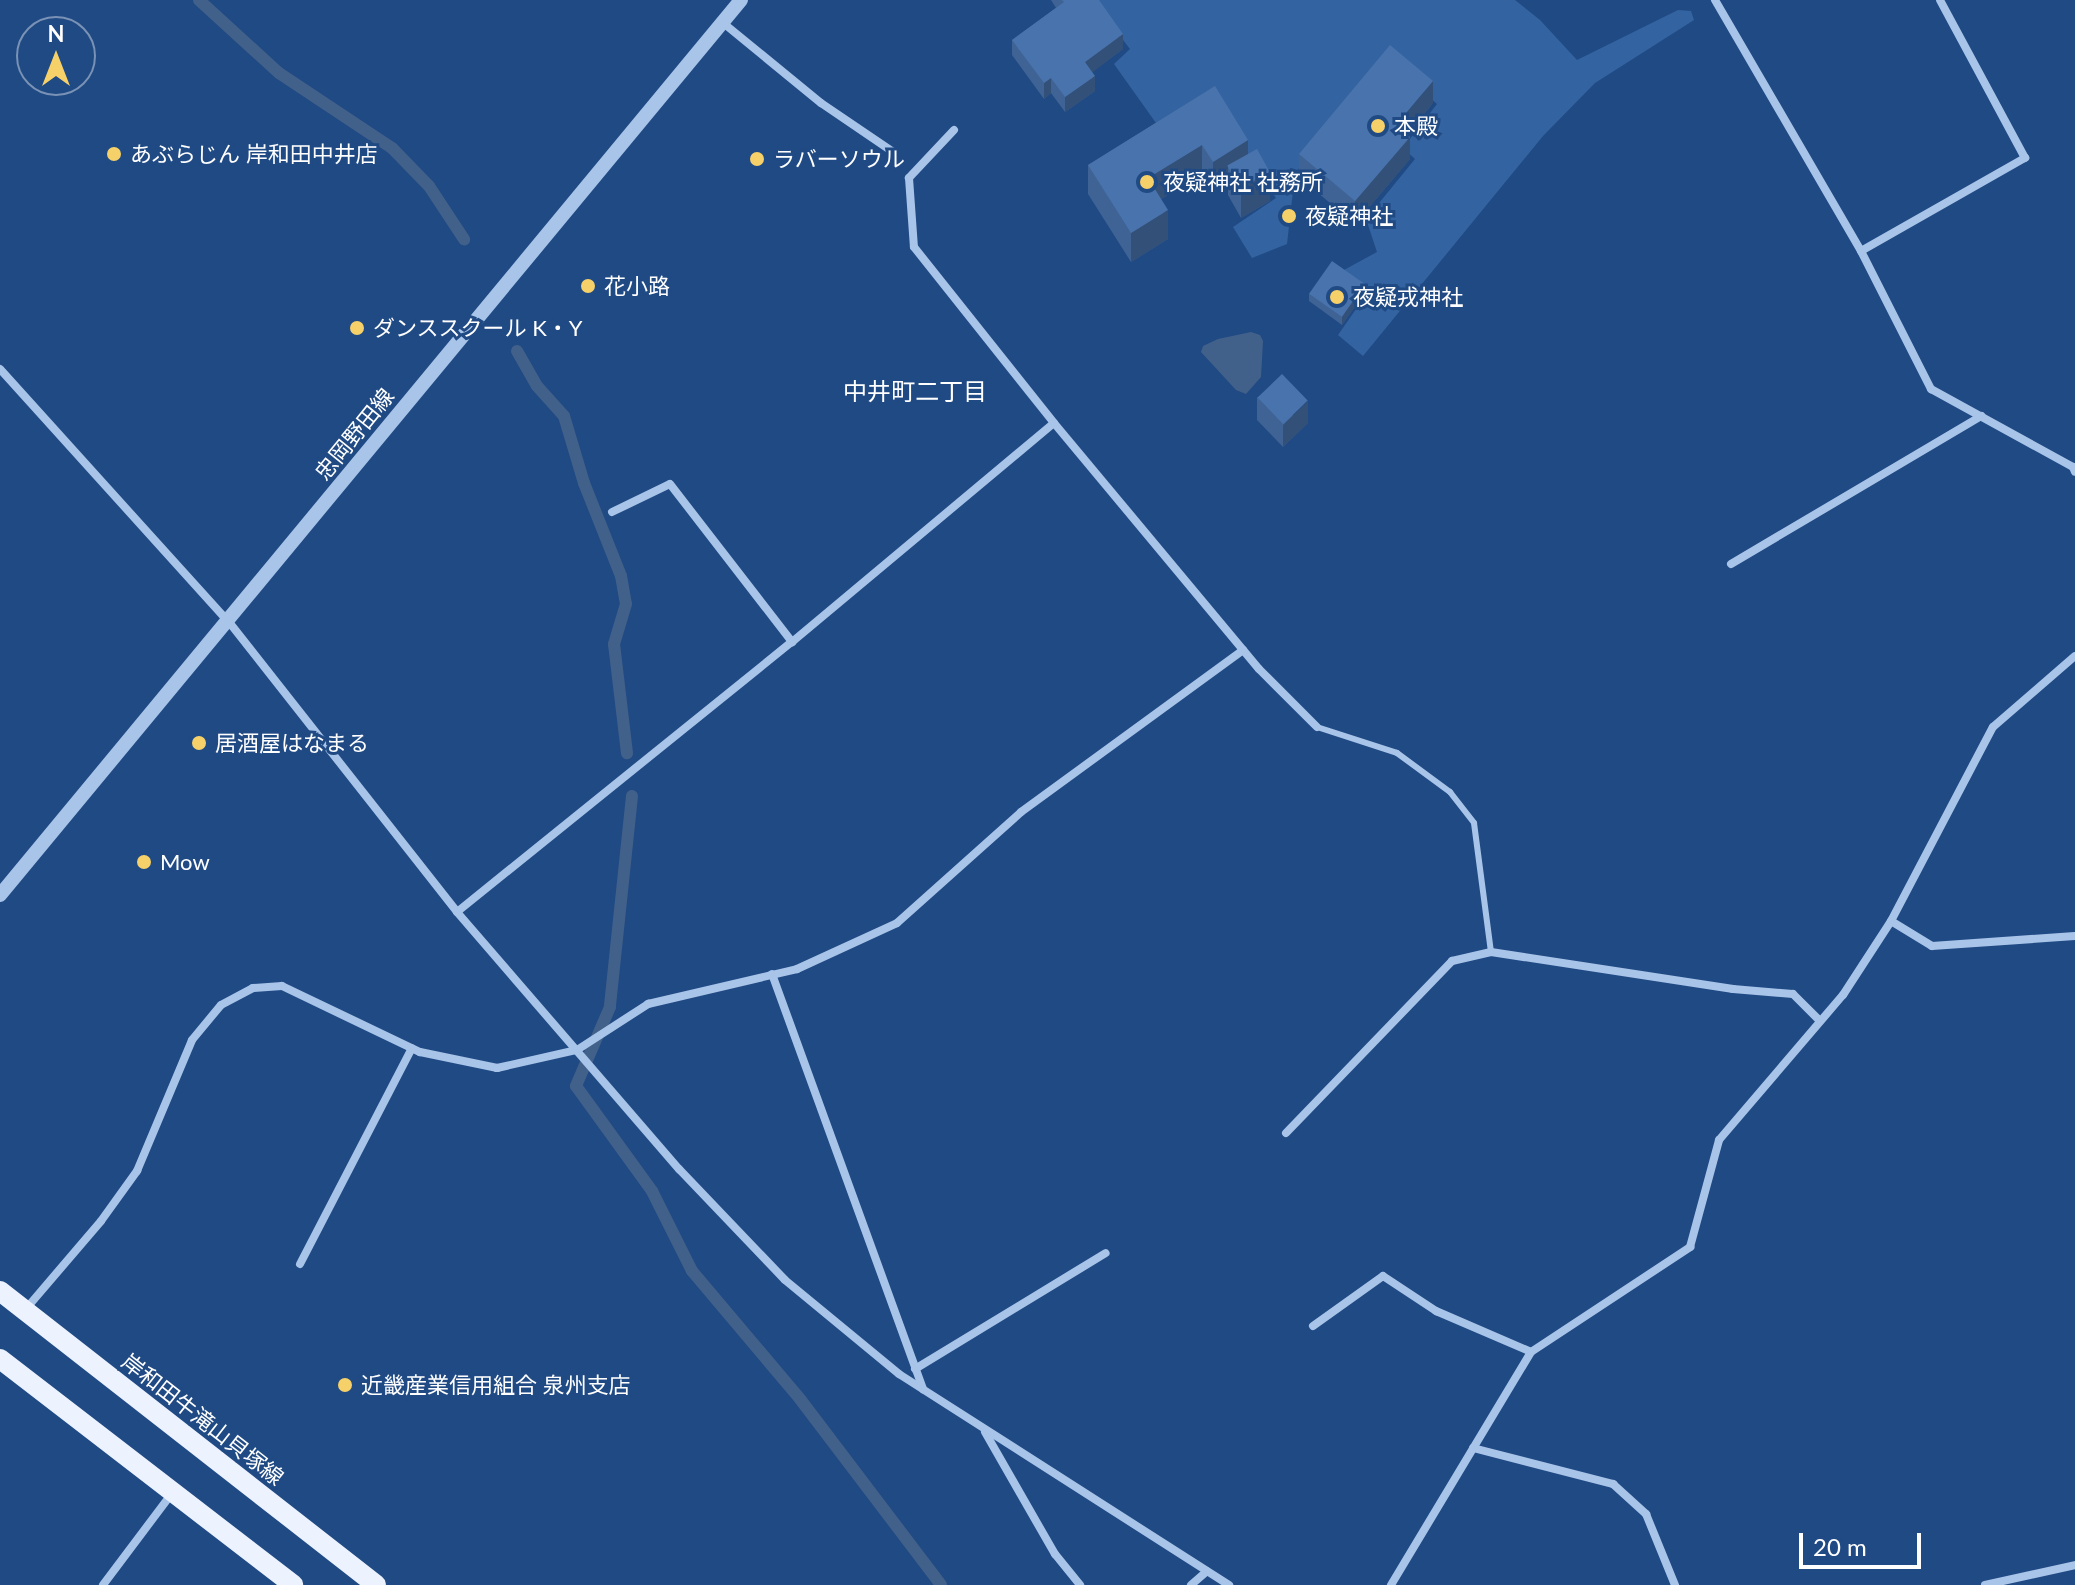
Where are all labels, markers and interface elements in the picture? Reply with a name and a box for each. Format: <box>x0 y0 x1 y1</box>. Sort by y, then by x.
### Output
north arrow <box>16 16 96 96</box>
text: N <box>48 20 64 47</box>
place label: 本殿 <box>1394 113 1438 139</box>
marker: 本殿 <box>1369 117 1387 135</box>
place label: あぶらじん 岸和田中井店 <box>130 141 378 167</box>
marker: あぶらじん 岸和田中井店 <box>105 145 123 163</box>
place label: ラバーソウル <box>773 146 905 172</box>
marker: ラバーソウル <box>748 150 766 168</box>
place label: 夜疑神社 社務所 <box>1163 169 1323 195</box>
marker: 夜疑神社 社務所 <box>1138 173 1156 191</box>
place label: 夜疑神社 <box>1305 203 1393 229</box>
marker: 夜疑神社 <box>1280 207 1298 225</box>
place label: 花小路 <box>604 273 670 299</box>
marker: 花小路 <box>579 277 597 295</box>
place label: 夜疑戎神社 <box>1353 284 1463 310</box>
marker: 夜疑戎神社 <box>1328 288 1346 306</box>
place label: ダンススクール K・Y <box>373 315 583 341</box>
marker: ダンススクール K・Y <box>348 319 366 337</box>
district label: 中井町二丁目 <box>843 377 987 405</box>
street label: 忠岡野田線 <box>309 383 399 485</box>
place label: 居酒屋はなまる <box>215 730 369 756</box>
marker: 居酒屋はなまる <box>190 734 208 752</box>
place label: Mow <box>160 849 210 875</box>
marker: Mow <box>135 853 153 871</box>
street label: 岸和田牛滝山貝塚線 <box>117 1348 289 1490</box>
place label: 近畿産業信用組合 泉州支店 <box>361 1372 631 1398</box>
marker: 近畿産業信用組合 泉州支店 <box>336 1376 354 1394</box>
scale bar <box>1803 1517 1925 1567</box>
text: 20 m <box>1813 1532 1867 1561</box>

